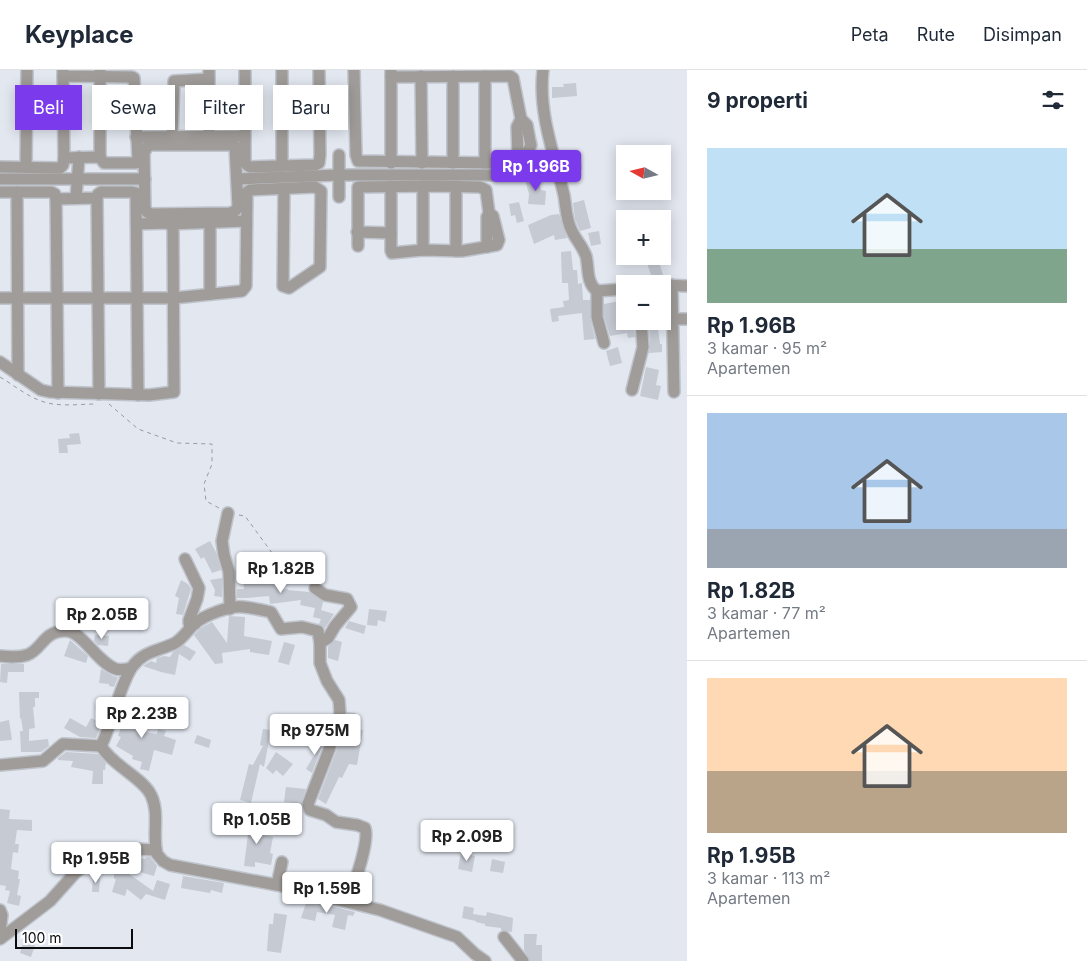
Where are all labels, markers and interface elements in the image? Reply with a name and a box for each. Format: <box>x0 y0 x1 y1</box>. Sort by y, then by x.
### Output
text: Keyplace <box>25 20 134 49</box>
text: Peta <box>851 24 889 45</box>
text: Rute <box>917 24 955 45</box>
text: Disimpan <box>983 24 1062 45</box>
chip: Beli <box>15 85 82 130</box>
chip: Sewa <box>92 85 175 130</box>
chip: Filter <box>185 85 263 130</box>
chip: Baru <box>273 85 348 130</box>
icon: filters <box>1039 86 1067 114</box>
text: 9 properti <box>707 88 808 113</box>
north arrow <box>616 145 671 200</box>
map controls <box>616 145 671 330</box>
pin: Rp 1.96B <box>484 150 588 192</box>
text: Rp 1.96B <box>502 156 570 176</box>
icon: home <box>842 180 932 270</box>
button: + <box>616 210 671 265</box>
button: − <box>616 275 671 330</box>
text: Rp 1.96B <box>707 313 796 338</box>
text: 3 kamar · 95 m² <box>707 338 827 358</box>
text: Apartemen <box>707 358 790 378</box>
icon: home <box>842 446 932 536</box>
pin: Rp 1.82B <box>229 552 333 594</box>
text: Rp 1.82B <box>247 558 315 578</box>
text: Rp 1.82B <box>707 578 795 603</box>
pin: Rp 2.05B <box>50 598 154 640</box>
text: 3 kamar · 77 m² <box>707 603 826 623</box>
text: Rp 2.05B <box>67 604 137 624</box>
text: Apartemen <box>707 623 790 643</box>
pin: Rp 2.23B <box>90 696 194 739</box>
text: Rp 2.23B <box>107 703 177 723</box>
icon: home <box>842 711 932 801</box>
pin: Rp 975M <box>269 714 361 756</box>
text: Rp 975M <box>281 720 349 740</box>
pin: Rp 1.05B <box>205 802 309 845</box>
text: Rp 1.05B <box>223 809 291 829</box>
pin: Rp 2.09B <box>415 820 519 862</box>
text: Rp 2.09B <box>431 826 503 846</box>
pin: Rp 1.95B <box>44 842 148 884</box>
text: Rp 1.95B <box>707 843 796 868</box>
text: Rp 1.95B <box>62 848 130 868</box>
text: 3 kamar · 113 m² <box>707 868 830 888</box>
pin: Rp 1.59B <box>275 872 379 914</box>
text: Rp 1.59B <box>293 878 361 898</box>
text: Apartemen <box>707 888 790 908</box>
scale bar <box>15 926 132 949</box>
text: 100 m <box>22 929 62 946</box>

